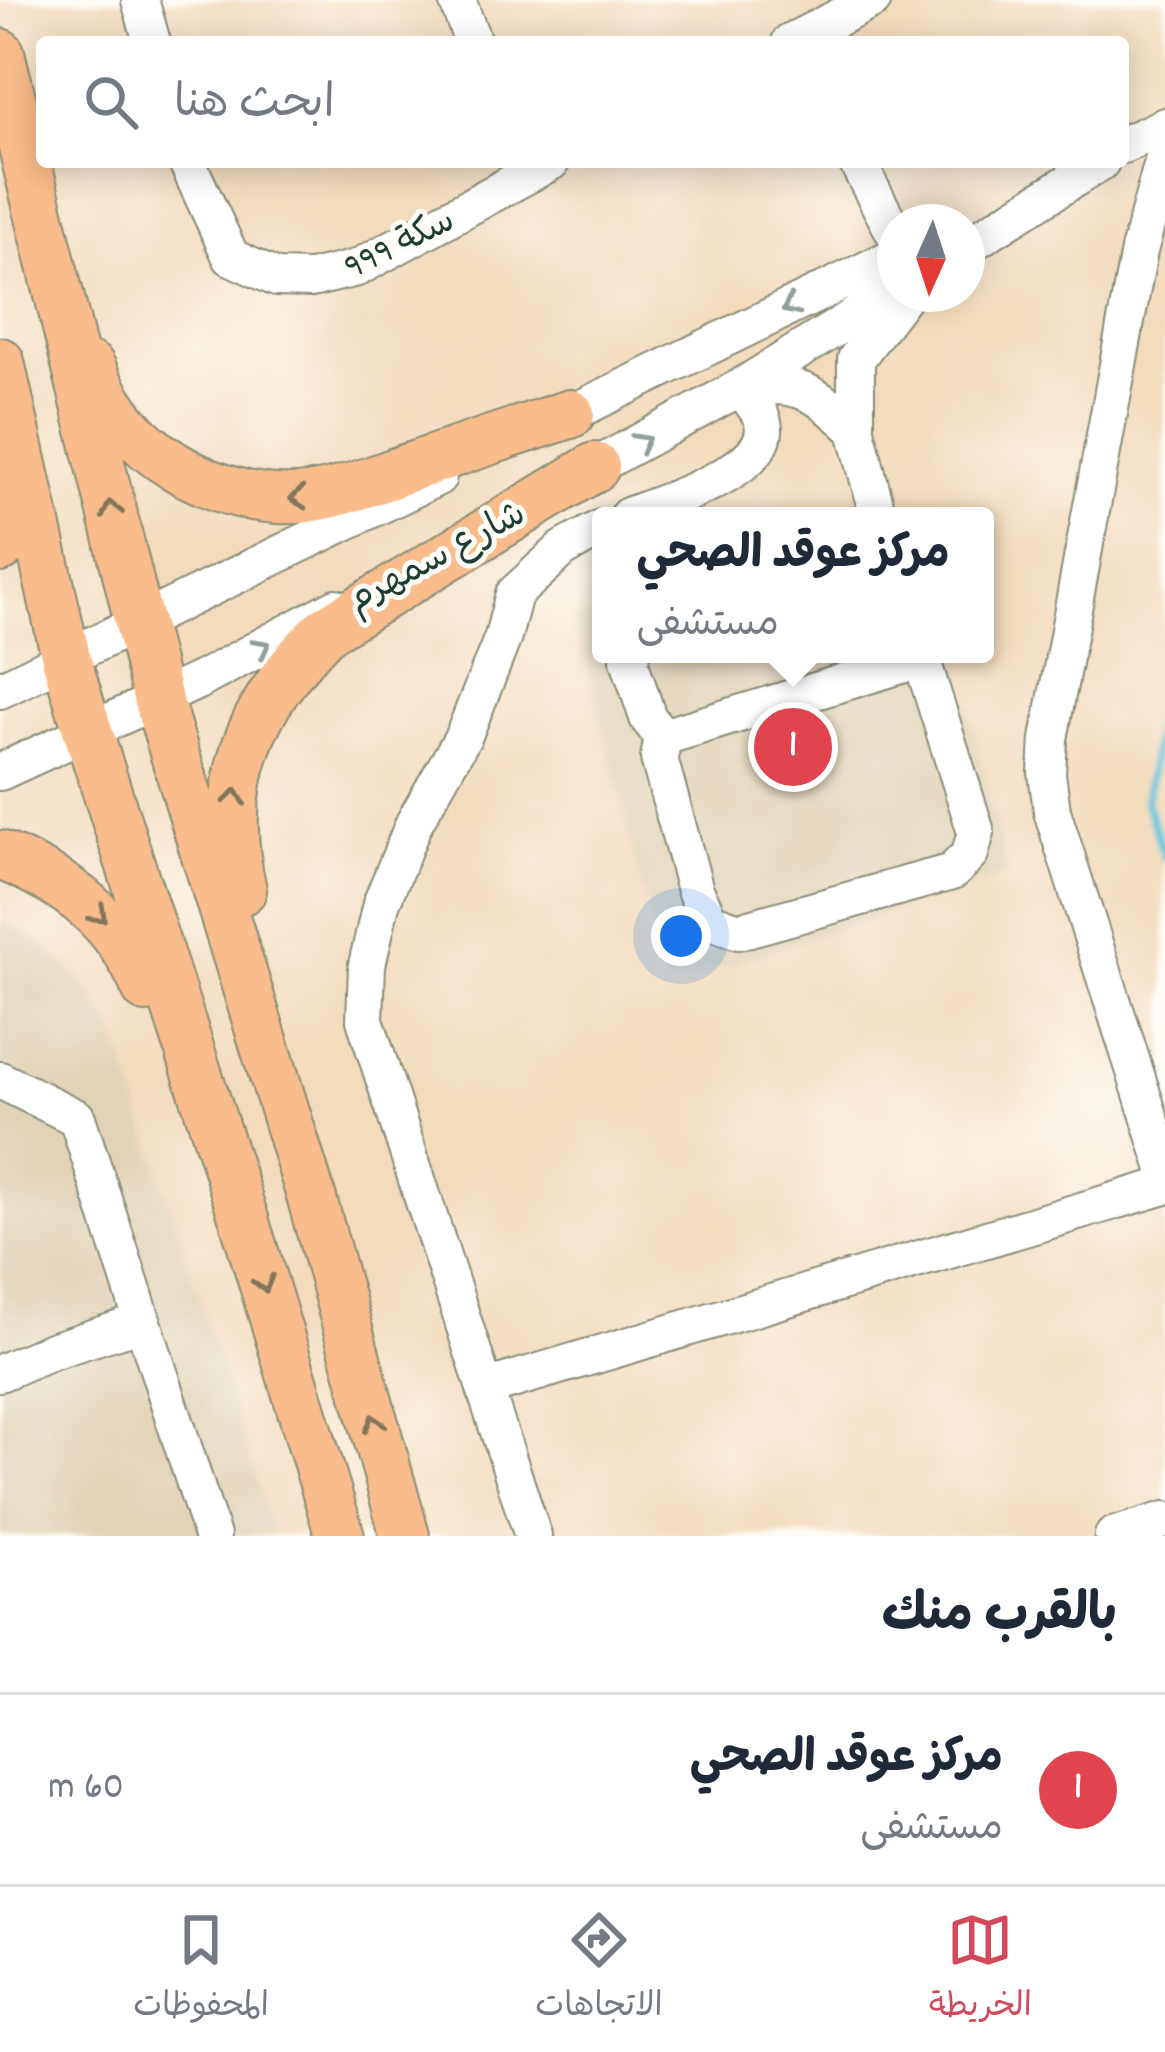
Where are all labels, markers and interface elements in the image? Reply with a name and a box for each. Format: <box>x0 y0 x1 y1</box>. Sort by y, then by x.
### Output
search box <box>36 36 1129 168</box>
icon: search <box>78 69 144 135</box>
text: ابحث هنا <box>174 74 335 138</box>
street label: سكة 999 <box>336 197 465 296</box>
north arrow <box>877 204 985 312</box>
one-way arrow <box>781 293 802 316</box>
one-way arrow <box>629 433 651 456</box>
one-way arrow <box>288 484 307 510</box>
street label: شارع سمهرم <box>339 491 536 628</box>
one-way arrow <box>100 500 125 520</box>
popup <box>592 507 994 663</box>
text: مركز عوقد الصحي <box>636 525 950 589</box>
text: مستشفى <box>636 599 779 654</box>
one-way arrow <box>249 638 271 661</box>
pin: 1 <box>754 702 832 792</box>
one-way arrow <box>222 787 248 806</box>
one-way arrow <box>85 901 107 923</box>
your location <box>651 906 711 966</box>
one-way arrow <box>250 1273 275 1294</box>
one-way arrow <box>363 1413 388 1434</box>
text: بالقرب منك <box>882 1582 1117 1654</box>
text: مركز عوقد الصحي <box>690 1729 1003 1793</box>
text: 60 m <box>48 1762 124 1817</box>
text: 1 <box>1074 1762 1082 1817</box>
text: مستشفى <box>860 1803 1003 1858</box>
tab: المحفوظات <box>133 1907 269 2033</box>
tab: الاتجاهات <box>535 1907 663 2033</box>
tab: الخريطة <box>929 1907 1032 2033</box>

